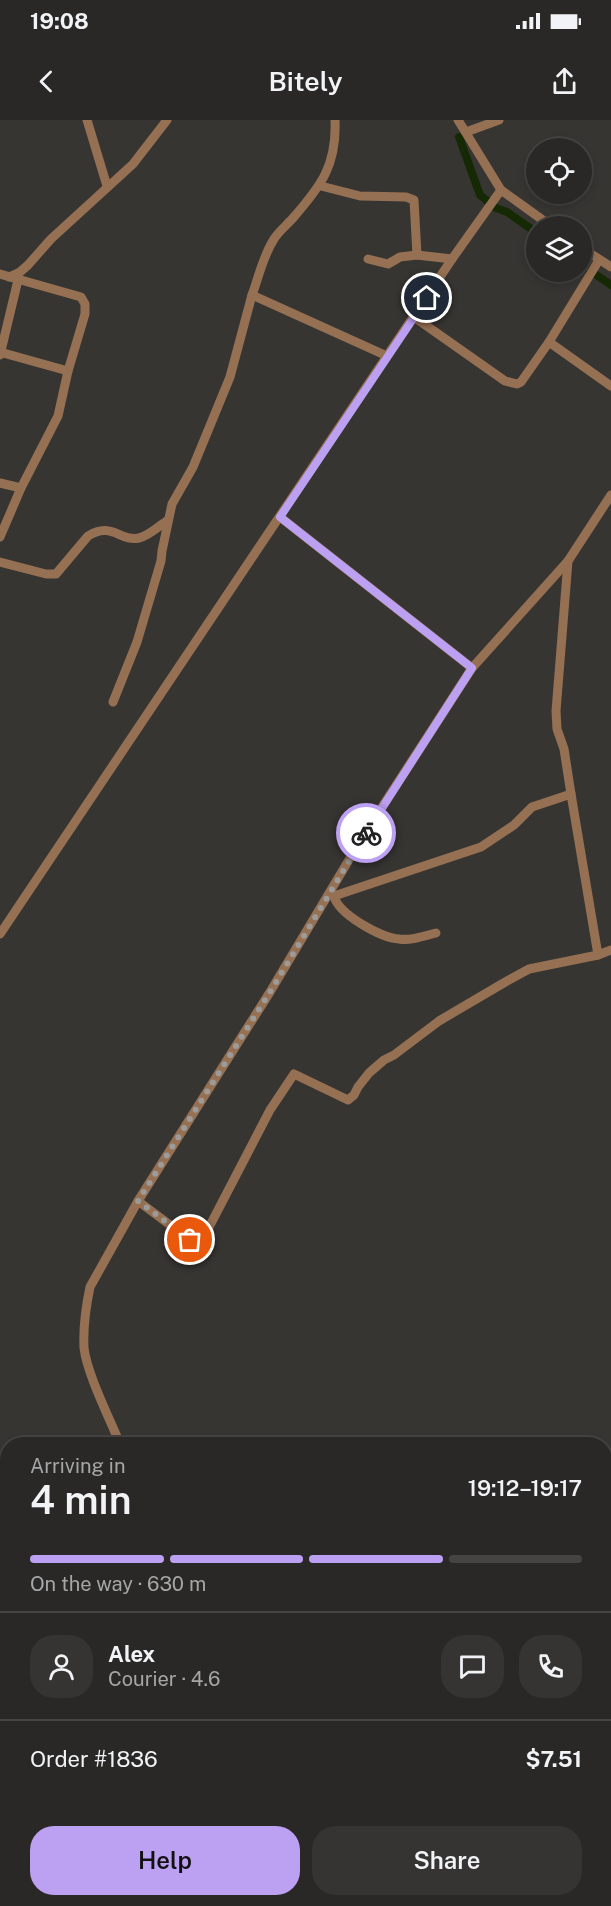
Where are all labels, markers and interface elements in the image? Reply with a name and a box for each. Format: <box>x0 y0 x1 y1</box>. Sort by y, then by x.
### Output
text: 19:08 <box>30 8 89 34</box>
icon: back <box>30 65 63 98</box>
text: Bitely <box>268 65 343 97</box>
icon: share <box>548 65 581 98</box>
map controls <box>526 138 592 282</box>
button: locate <box>526 138 592 204</box>
button: layers <box>526 216 592 282</box>
pin <box>401 272 452 323</box>
icon: home <box>410 281 443 314</box>
courier <box>336 803 396 863</box>
icon: bike <box>350 817 383 850</box>
pin <box>164 1214 215 1265</box>
icon: bag <box>173 1223 206 1256</box>
text: Arriving in <box>30 1454 125 1478</box>
text: 19:12–19:17 <box>468 1475 582 1501</box>
text: 4 min <box>30 1477 132 1523</box>
text: On the way · 630 m <box>30 1572 206 1596</box>
button: person <box>30 1635 93 1698</box>
button: chat <box>441 1635 504 1698</box>
button: phone <box>519 1635 582 1698</box>
text: Alex <box>108 1641 155 1667</box>
text: Courier · 4.6 <box>108 1667 220 1691</box>
text: Order #1836 <box>30 1746 158 1772</box>
text: $7.51 <box>526 1746 582 1772</box>
button: Help <box>30 1826 300 1895</box>
button: Share <box>312 1826 582 1895</box>

